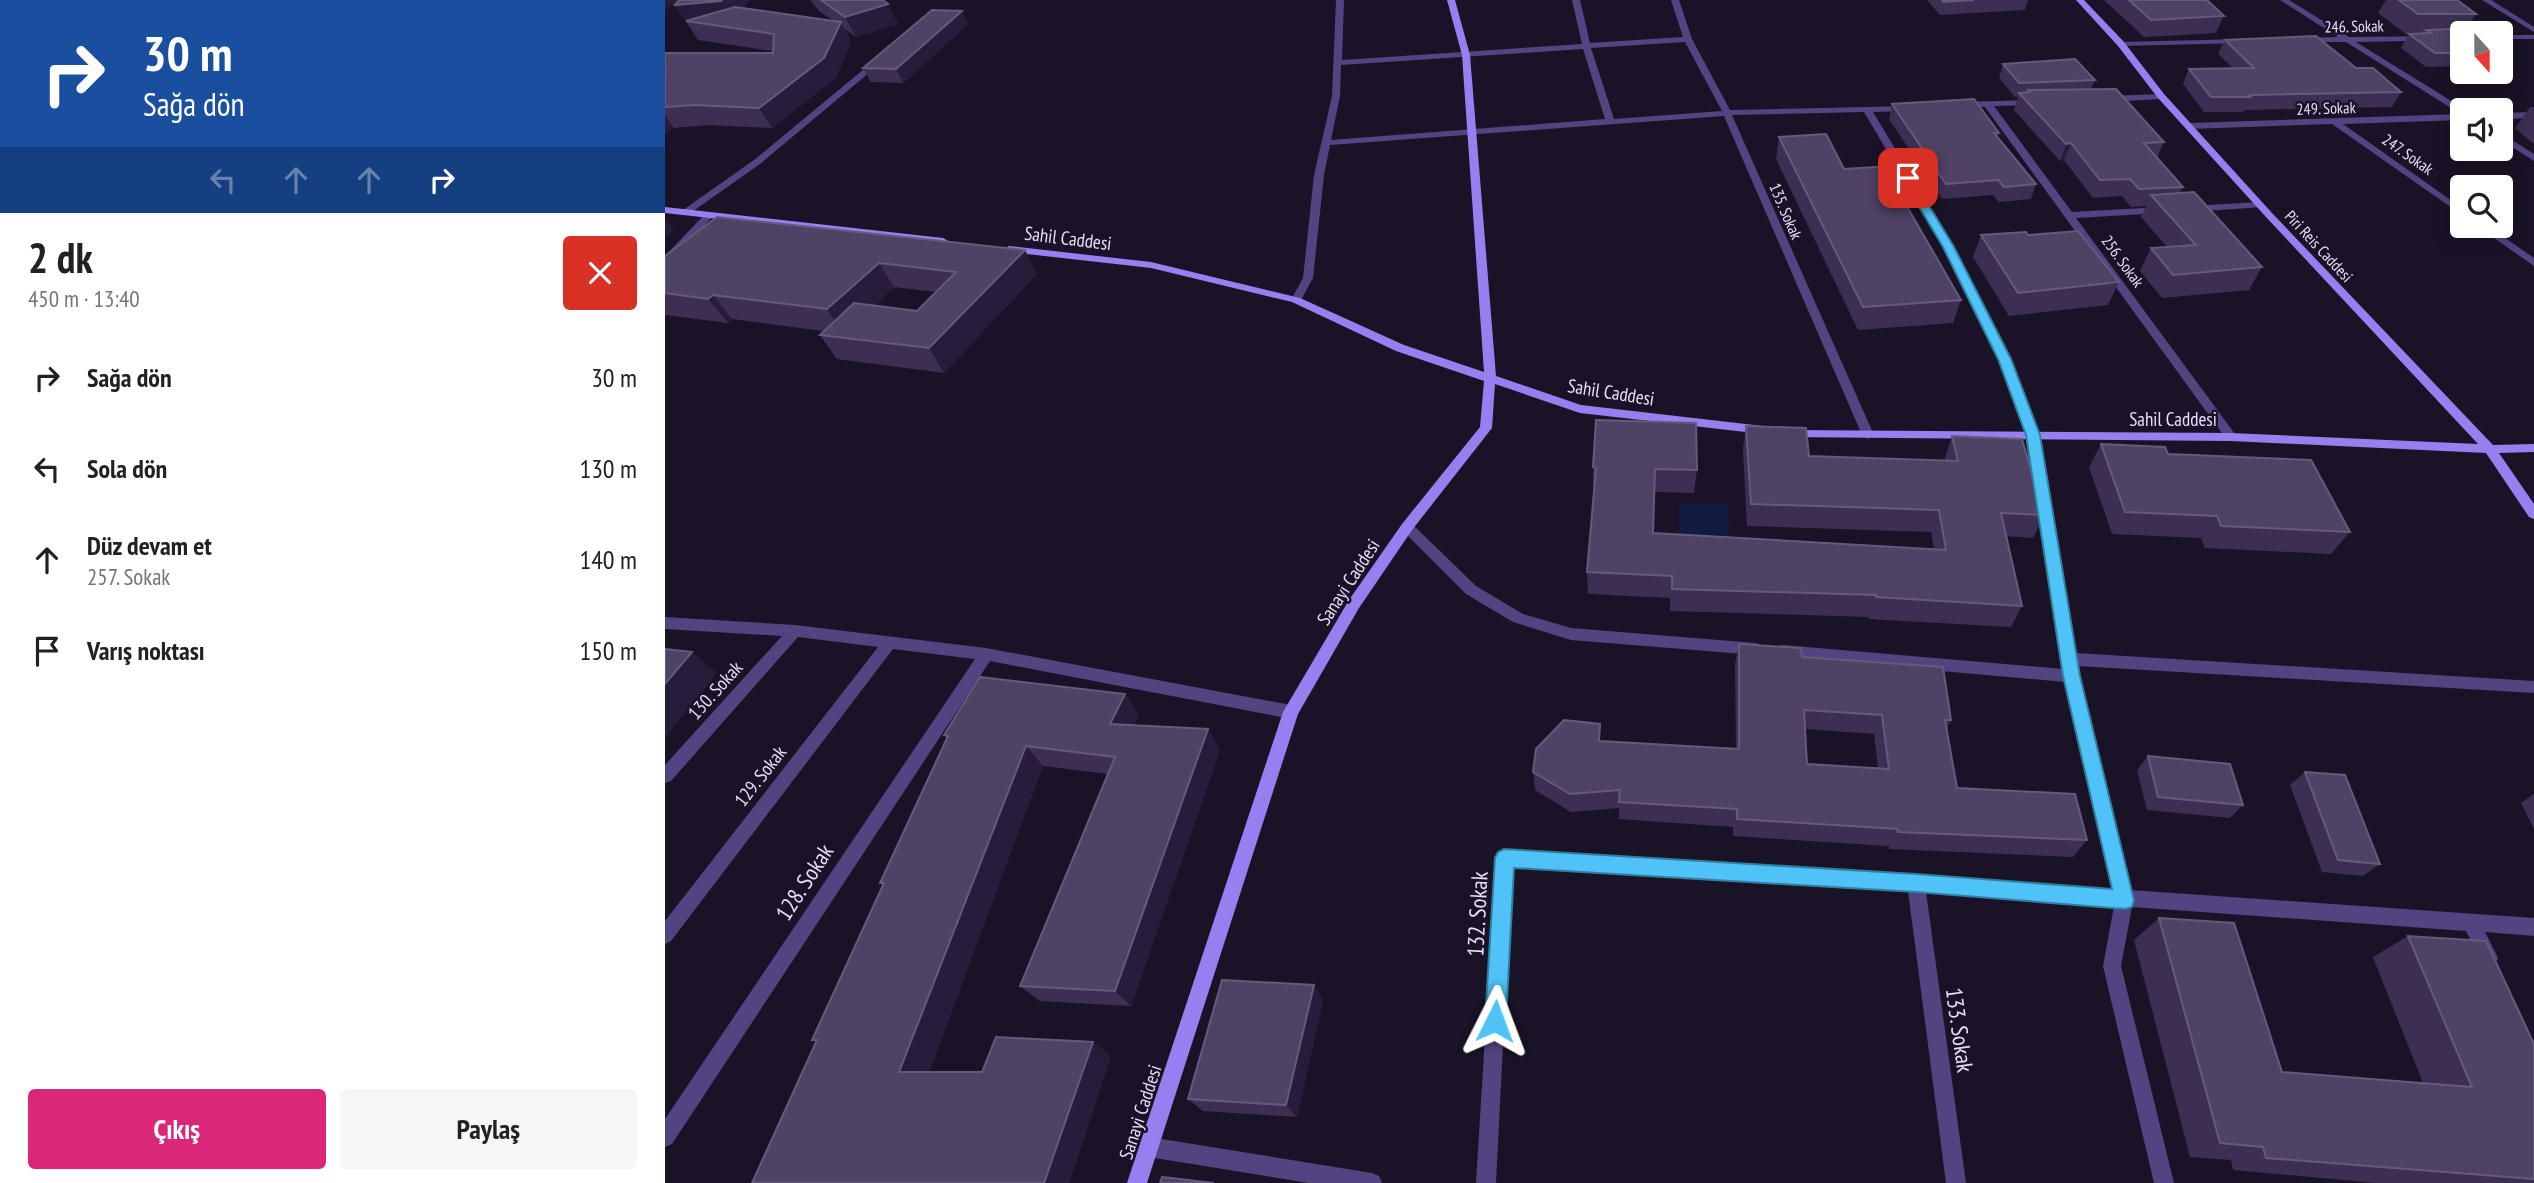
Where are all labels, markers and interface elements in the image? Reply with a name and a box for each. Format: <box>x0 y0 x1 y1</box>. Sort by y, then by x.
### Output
street label: 246. Sokak <box>2324 15 2385 37</box>
text: 30 m <box>143 21 232 85</box>
north arrow <box>2450 21 2513 84</box>
map controls <box>2450 21 2513 238</box>
icon: right <box>28 28 119 119</box>
text: Sağa dön <box>143 83 245 125</box>
street label: 249. Sokak <box>2296 97 2357 119</box>
button: sound <box>2450 98 2513 161</box>
street label: 247. Sokak <box>2379 129 2438 179</box>
pin <box>1878 148 1938 208</box>
icon: arrive <box>1889 159 1927 197</box>
icon: left <box>204 161 242 199</box>
icon: ahead <box>277 161 315 199</box>
icon: ahead <box>350 161 388 199</box>
icon: right <box>423 161 461 199</box>
button: search <box>2450 175 2513 238</box>
street label: 135. Sokak <box>1765 180 1807 243</box>
street label: Piri Reis Caddesi <box>2281 206 2357 286</box>
street label: Sahil Caddesi <box>1023 221 1113 255</box>
text: 2 dk <box>28 230 93 285</box>
street label: 256. Sokak <box>2097 231 2149 292</box>
button: close <box>563 236 637 310</box>
text: 450 m · 13:40 <box>28 284 140 313</box>
icon: right <box>28 359 66 397</box>
text: Sağa dön <box>87 361 172 394</box>
text: 30 m <box>591 361 637 394</box>
street label: Sahil Caddesi <box>1566 373 1656 411</box>
street label: Sahil Caddesi <box>2129 407 2217 431</box>
icon: left <box>28 450 66 488</box>
text: Sola dön <box>87 452 167 485</box>
text: 130 m <box>579 452 637 485</box>
text: Düz devam et <box>87 529 212 562</box>
street label: Sanayi Caddesi <box>1311 534 1385 630</box>
icon: ahead <box>28 541 66 579</box>
text: 140 m <box>579 543 637 576</box>
text: 257. Sokak <box>87 562 170 591</box>
icon: arrive <box>28 632 66 670</box>
text: Varış noktası <box>87 634 205 667</box>
text: 150 m <box>579 634 637 667</box>
street label: 130. Sokak <box>682 655 748 724</box>
street label: 129. Sokak <box>729 740 792 811</box>
street label: 128. Sokak <box>769 838 839 926</box>
street label: 132. Sokak <box>1460 871 1494 957</box>
position arrow <box>1458 984 1532 1058</box>
street label: 133. Sokak <box>1940 986 1980 1074</box>
street label: Sanayi Caddesi <box>1113 1062 1167 1162</box>
button: Çıkış <box>28 1089 326 1169</box>
button: Paylaş <box>340 1089 637 1169</box>

